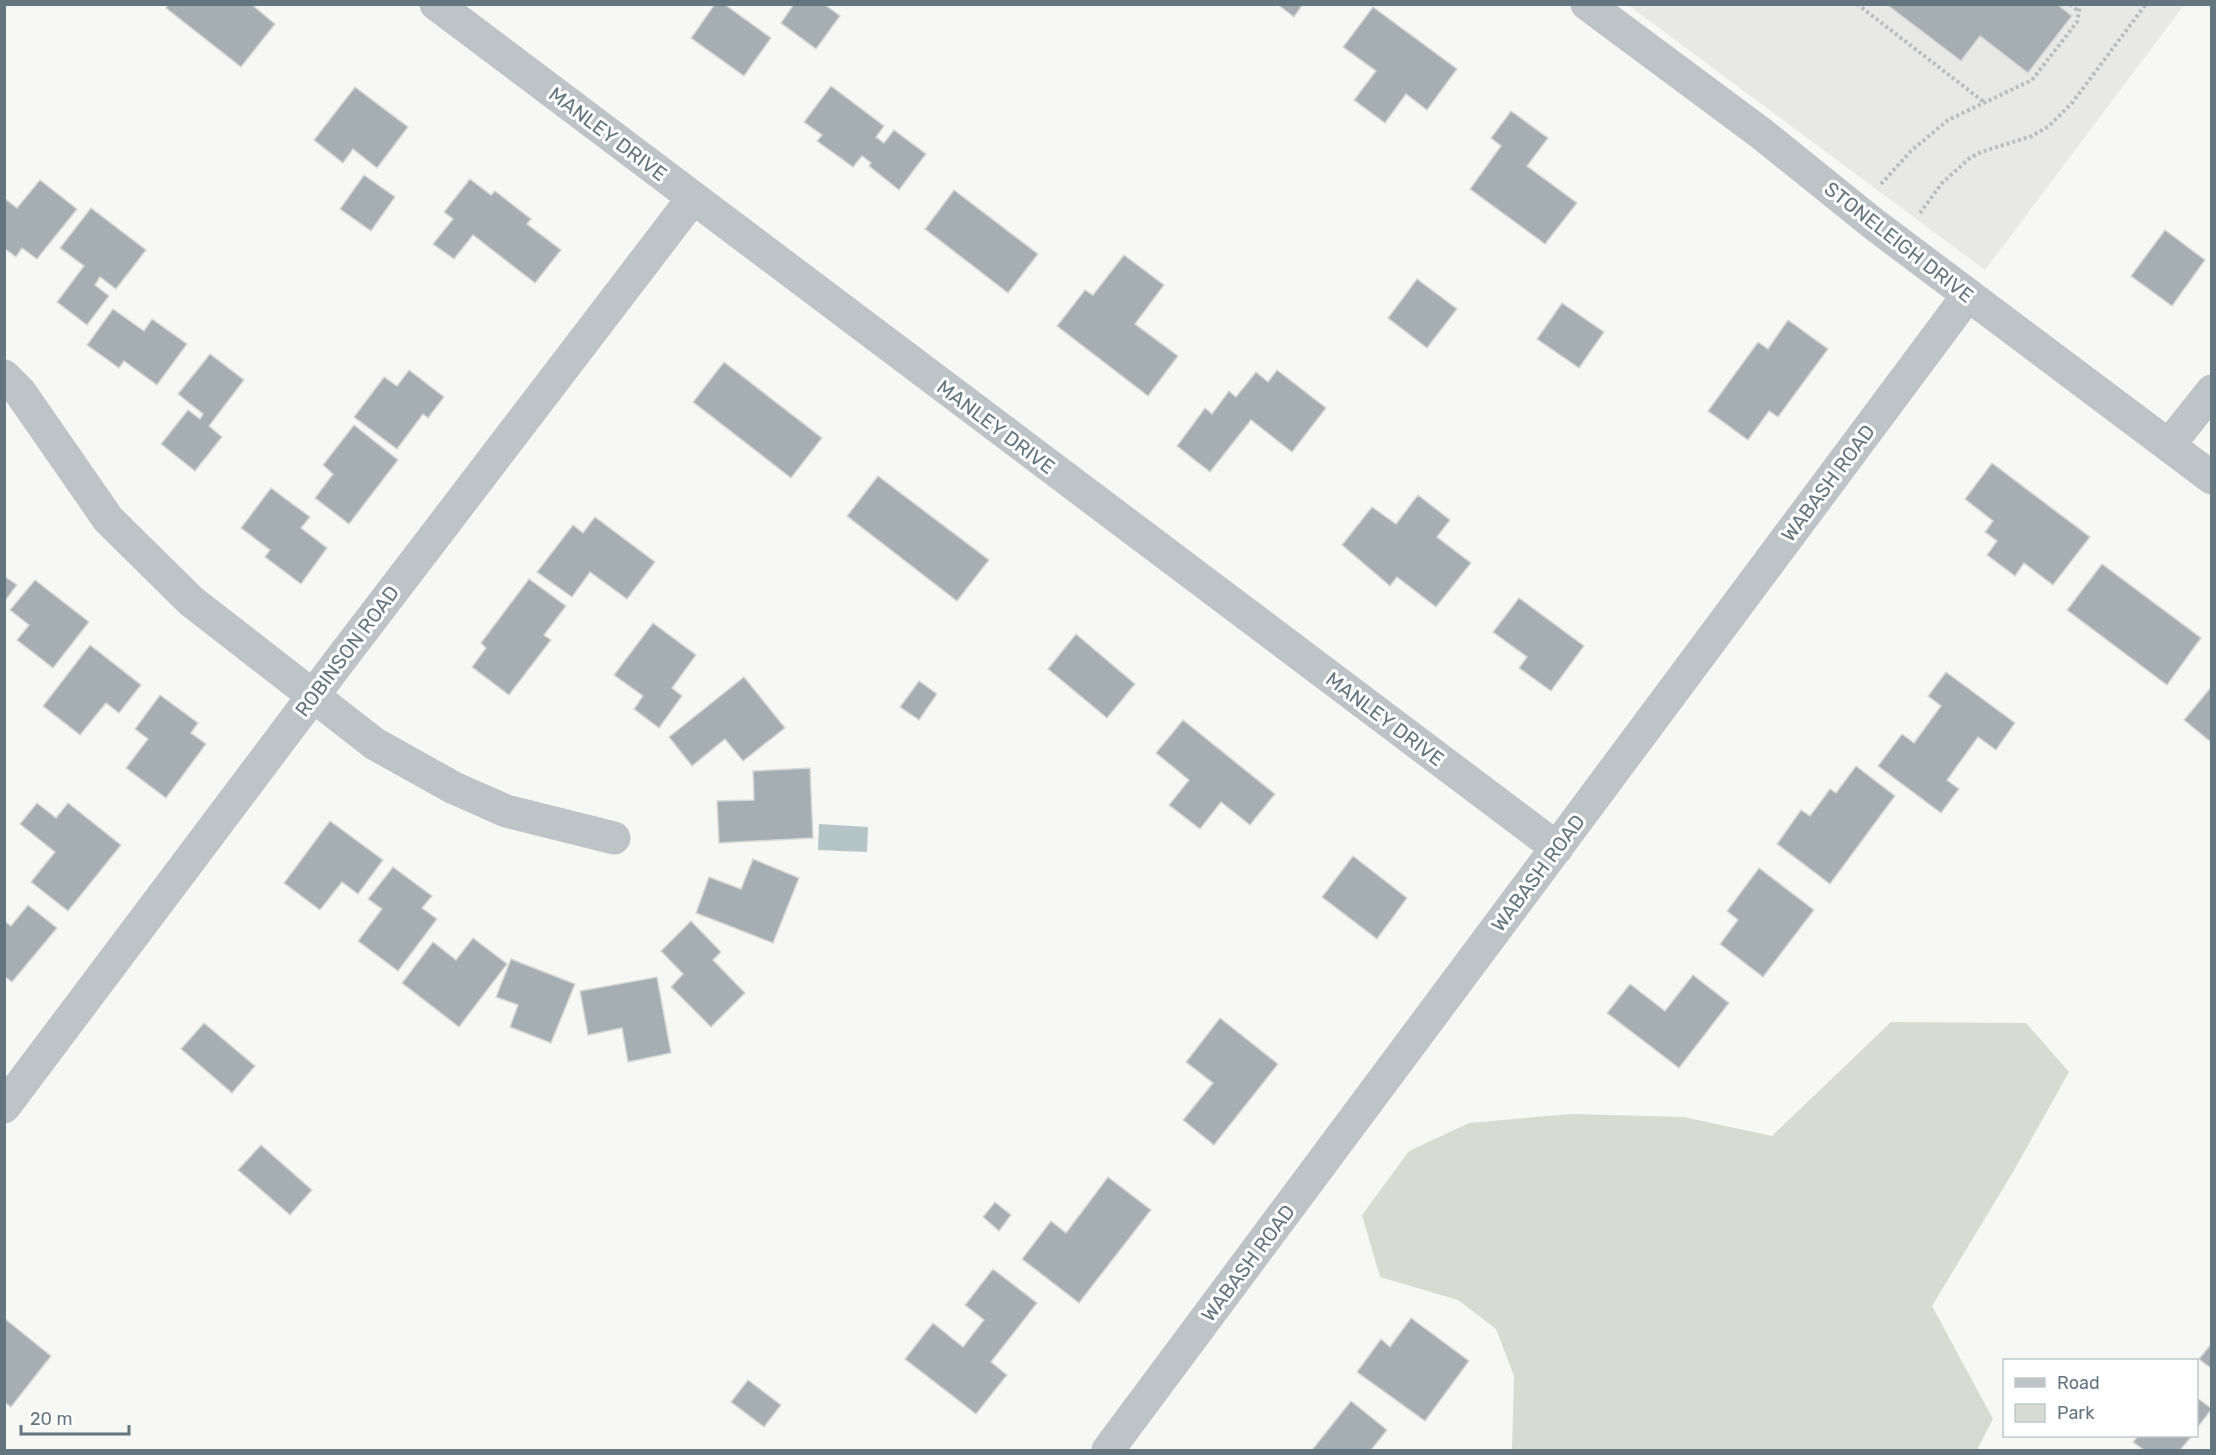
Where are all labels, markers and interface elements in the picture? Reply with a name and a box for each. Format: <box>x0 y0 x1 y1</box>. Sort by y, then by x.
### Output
street label: MANLEY DRIVE <box>544 82 672 186</box>
street label: STONELEIGH DRIVE <box>1820 176 1978 308</box>
street label: MANLEY DRIVE <box>932 375 1060 479</box>
street label: WABASH ROAD <box>1776 420 1880 546</box>
street label: ROBINSON ROAD <box>290 581 404 721</box>
street label: MANLEY DRIVE <box>1321 667 1449 771</box>
street label: WABASH ROAD <box>1486 810 1590 936</box>
street label: WABASH ROAD <box>1196 1200 1300 1326</box>
legend <box>2003 1359 2198 1437</box>
text: Road <box>2057 1372 2100 1394</box>
scale bar <box>21 1398 129 1436</box>
text: Park <box>2057 1402 2095 1424</box>
text: 20 m <box>30 1408 72 1430</box>

